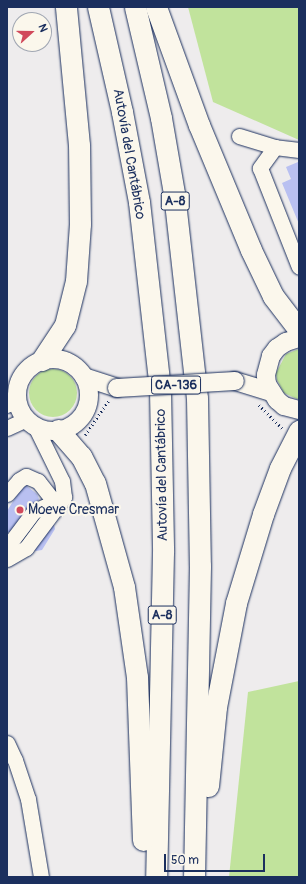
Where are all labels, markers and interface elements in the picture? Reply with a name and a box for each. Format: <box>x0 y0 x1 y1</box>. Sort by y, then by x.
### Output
north arrow <box>12 12 52 52</box>
text: N <box>35 22 50 34</box>
street label: Autovía del Cantábrico <box>109 87 149 221</box>
road number: A-8 <box>160 190 190 212</box>
road number: CA-136 <box>151 374 201 396</box>
street label: Autovía del Cantábrico <box>152 409 172 541</box>
place label: Moeve Cresmar <box>28 502 119 518</box>
marker: Moeve Cresmar <box>15 505 25 515</box>
road number: A-8 <box>147 604 177 626</box>
scale bar <box>166 846 267 872</box>
text: 50 m <box>171 853 199 868</box>

